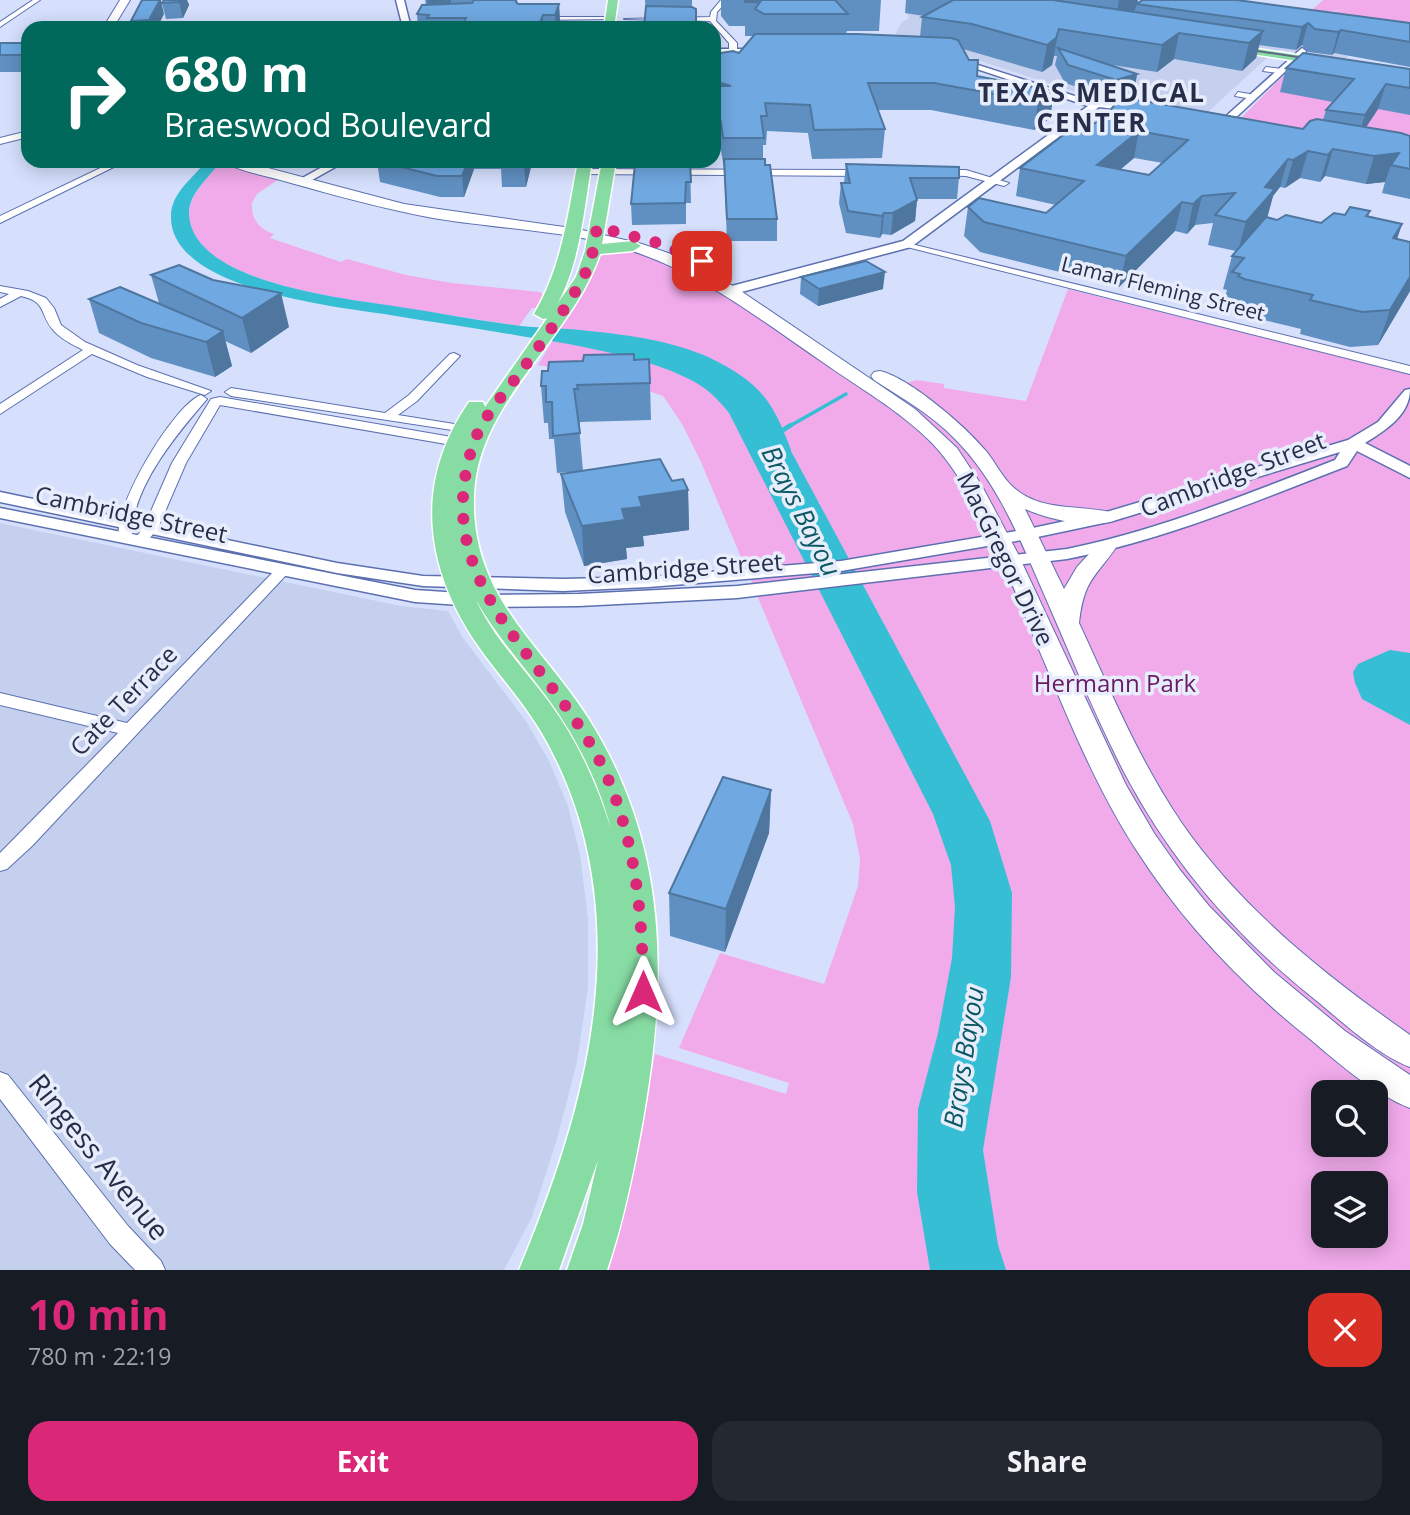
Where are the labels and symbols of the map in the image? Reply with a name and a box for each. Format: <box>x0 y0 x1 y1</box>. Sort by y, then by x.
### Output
district label: TEXAS MEDICAL CENTER <box>978 74 1206 140</box>
pin <box>672 231 732 291</box>
street label: Lamar Fleming Street <box>1059 249 1268 327</box>
street label: Cambridge Street <box>1135 423 1330 524</box>
water label: Brays Bayou <box>754 439 850 582</box>
street label: MacGregor Drive <box>950 466 1063 651</box>
street label: Cambridge Street <box>32 477 230 550</box>
street label: Cambridge Street <box>586 544 784 591</box>
street label: Cate Terrace <box>62 638 184 762</box>
park label: Hermann Park <box>1034 666 1197 699</box>
position arrow <box>606 955 680 1029</box>
water label: Brays Bayou <box>934 984 992 1130</box>
street label: Ringess Avenue <box>21 1065 179 1248</box>

